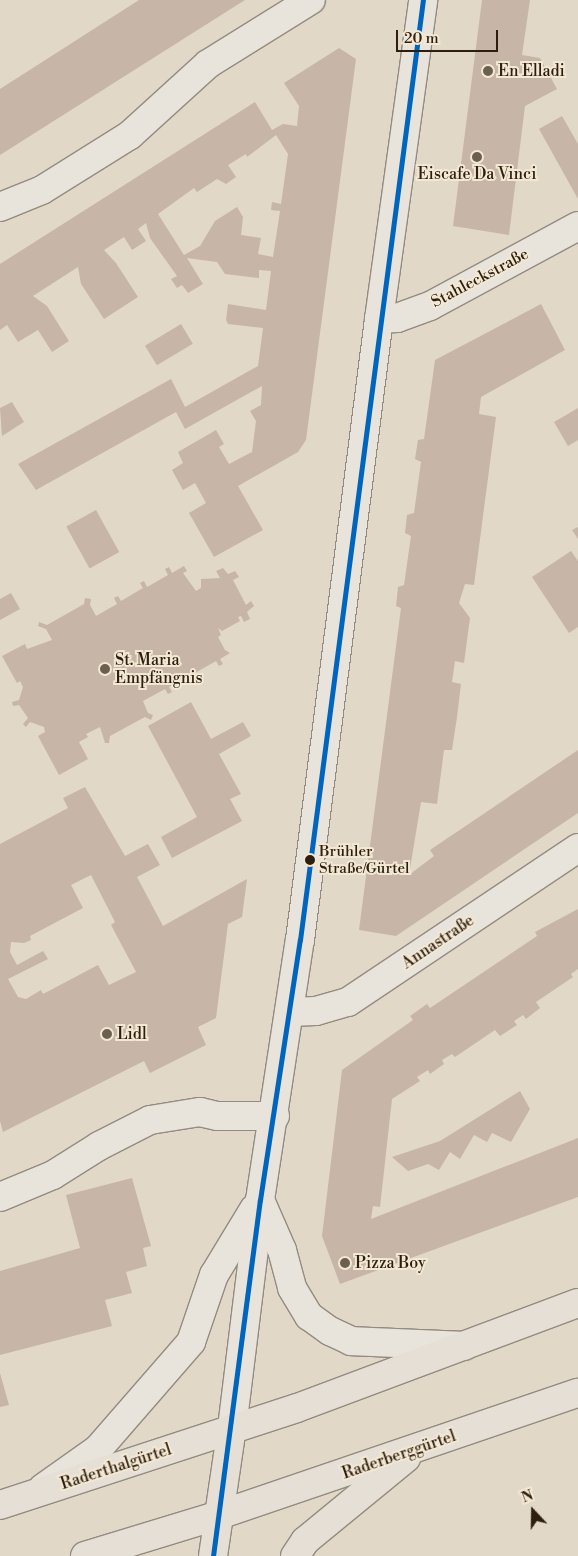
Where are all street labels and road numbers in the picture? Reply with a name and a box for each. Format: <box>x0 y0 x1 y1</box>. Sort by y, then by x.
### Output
street label: Stahleckstraße <box>428 244 532 312</box>
street label: Annastraße <box>398 911 478 973</box>
street label: Raderberggürtel <box>340 1427 458 1483</box>
street label: Raderthalgürtel <box>58 1440 174 1494</box>

